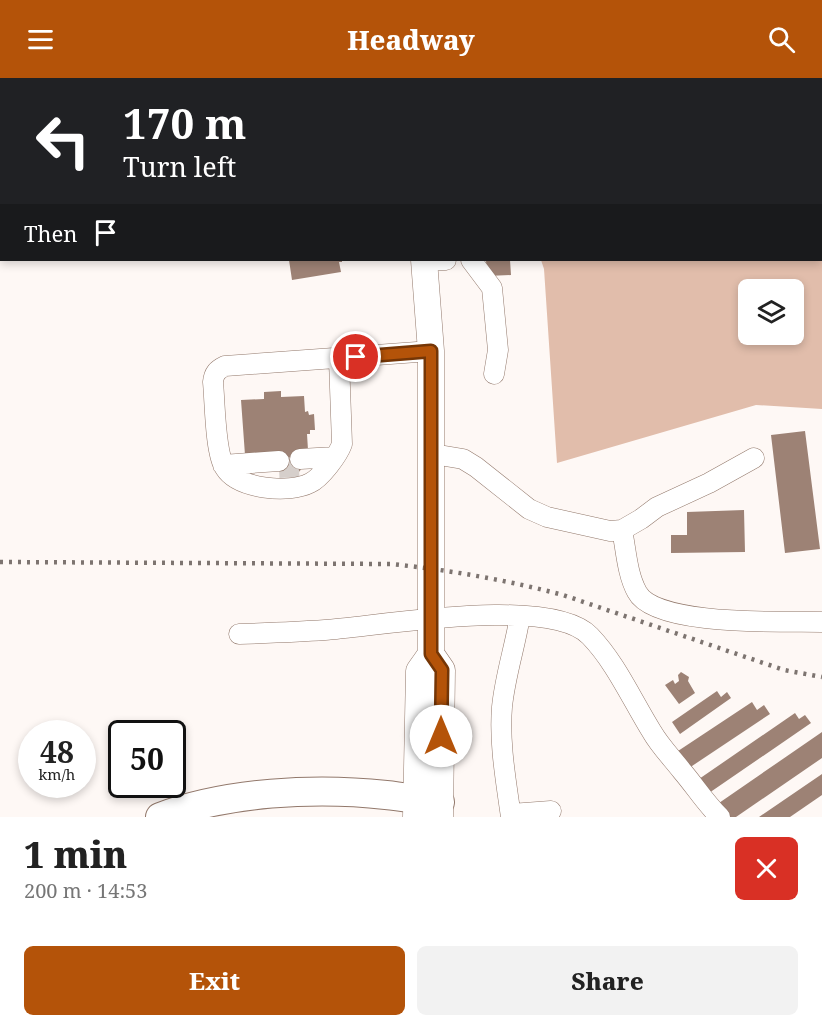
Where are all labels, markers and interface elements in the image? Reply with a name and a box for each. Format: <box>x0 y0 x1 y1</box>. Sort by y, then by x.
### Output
text: Headway <box>347 21 475 58</box>
icon: menu <box>24 23 57 56</box>
icon: search <box>765 23 798 56</box>
text: 170 m <box>123 94 247 151</box>
icon: left <box>24 102 102 180</box>
text: Turn left <box>123 148 236 185</box>
icon: arrive <box>89 216 122 249</box>
text: Then <box>24 218 77 248</box>
map controls <box>738 279 804 345</box>
button: layers <box>738 279 804 345</box>
pin <box>330 331 381 382</box>
icon: arrive <box>339 340 372 373</box>
position arrow <box>409 704 473 768</box>
speed limit sign: 50 <box>108 720 186 798</box>
text: 48 <box>40 731 74 772</box>
text: km/h <box>39 764 75 784</box>
text: 1 min <box>24 830 127 879</box>
button: close <box>735 837 798 900</box>
text: 200 m · 14:53 <box>24 877 147 904</box>
button: Exit <box>24 946 405 1015</box>
button: Share <box>417 946 798 1015</box>

